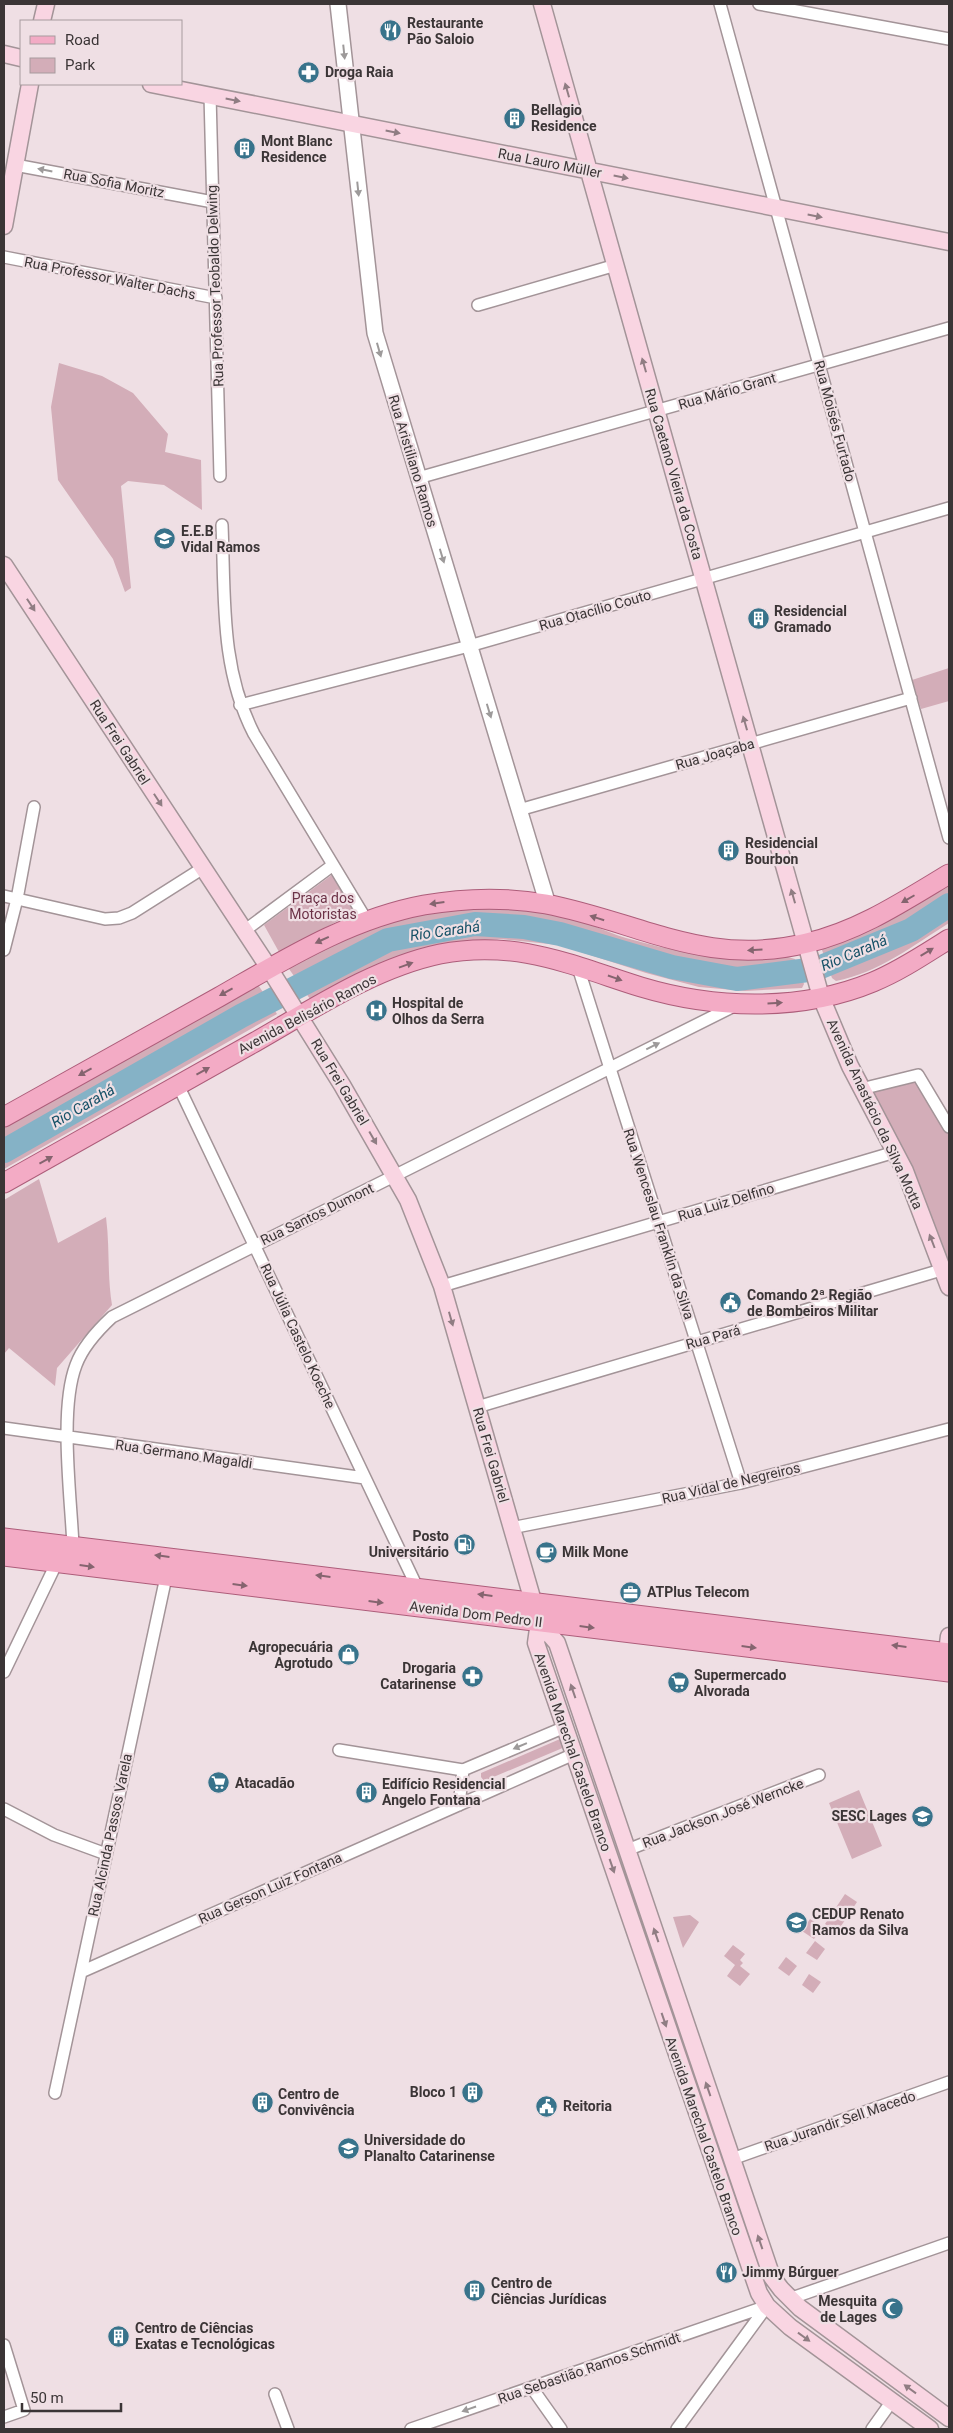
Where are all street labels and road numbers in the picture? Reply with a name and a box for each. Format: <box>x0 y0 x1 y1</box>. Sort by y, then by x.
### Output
street label: Rua Lauro Müller <box>497 145 603 181</box>
street label: Rua Sofia Moritz <box>62 165 166 201</box>
street label: Rua Professor Teobaldo Delwing <box>203 185 227 387</box>
street label: Rua Professor Walter Dachs <box>23 254 197 302</box>
street label: Rua Moisés Furtado <box>811 359 859 483</box>
street label: Rua Mário Grant <box>676 369 778 413</box>
street label: Rua Caetano Vieira da Costa <box>642 387 706 561</box>
street label: Rua Aristiliano Ramos <box>385 393 441 529</box>
street label: Rua Otacílio Couto <box>537 586 653 634</box>
street label: Rua Frei Gabriel <box>87 697 153 787</box>
street label: Rua Joaçaba <box>674 735 756 773</box>
street label: Avenida Belisário Ramos <box>235 971 379 1057</box>
street label: Avenida Anastácio da Silva Motta <box>824 1016 926 1212</box>
street label: Rua Frei Gabriel <box>308 1036 372 1128</box>
street label: Rua Wenceslau Franklin da Silva <box>621 1126 697 1322</box>
street label: Rua Santos Dumont <box>258 1180 376 1248</box>
street label: Rua Luiz Delfino <box>676 1180 776 1224</box>
street label: Rua Júlia Castelo Koeche <box>257 1261 339 1411</box>
street label: Rua Pará <box>684 1322 742 1352</box>
street label: Rua Frei Gabriel <box>470 1406 512 1504</box>
street label: Rua Germano Magaldi <box>114 1436 254 1472</box>
street label: Rua Vidal de Negreiros <box>660 1459 802 1507</box>
street label: Avenida Dom Pedro II <box>409 1598 543 1630</box>
street label: Avenida Marechal Castelo Branco <box>531 1651 615 1853</box>
street label: Rua Alcinda Passos Varela <box>85 1752 135 1918</box>
street label: Rua Jackson José Werncke <box>640 1775 806 1851</box>
street label: Rua Gerson Luiz Fontana <box>196 1849 344 1927</box>
street label: Avenida Marechal Castelo Branco <box>662 2035 746 2237</box>
street label: Rua Jurandir Sell Macedo <box>762 2088 918 2154</box>
street label: Rua Sebastião Ramos Schmidt <box>496 2329 683 2407</box>

